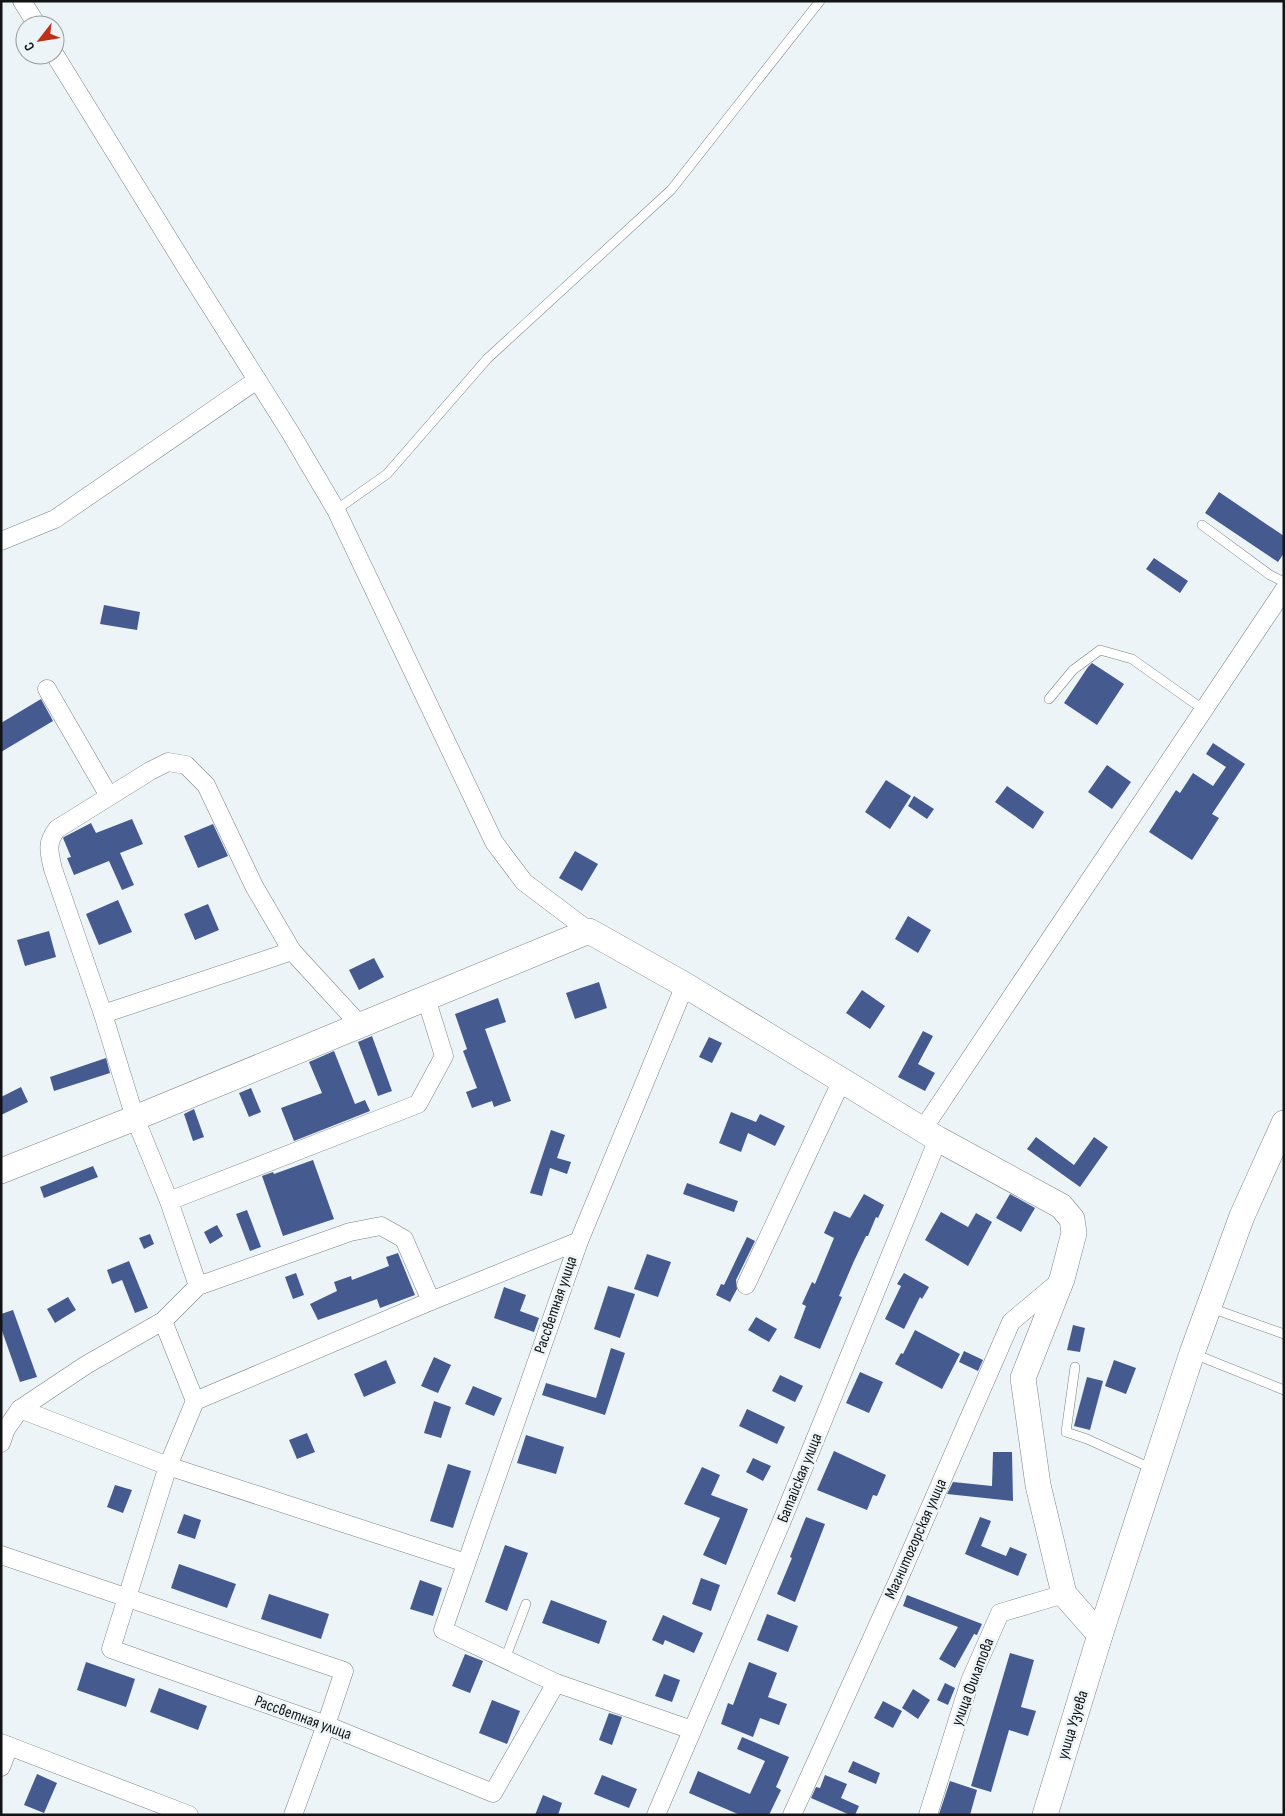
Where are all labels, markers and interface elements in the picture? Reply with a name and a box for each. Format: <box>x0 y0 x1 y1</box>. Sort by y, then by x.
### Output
north arrow <box>15 15 65 65</box>
text: С <box>20 39 38 54</box>
street label: Рассветная улица <box>530 1254 582 1356</box>
street label: Батайская улица <box>773 1431 827 1525</box>
street label: Магнитогорская улица <box>881 1476 951 1602</box>
street label: улица Филатова <box>948 1635 998 1729</box>
street label: улица Узуева <box>1054 1688 1092 1762</box>
street label: Рассветная улица <box>252 1692 354 1744</box>

